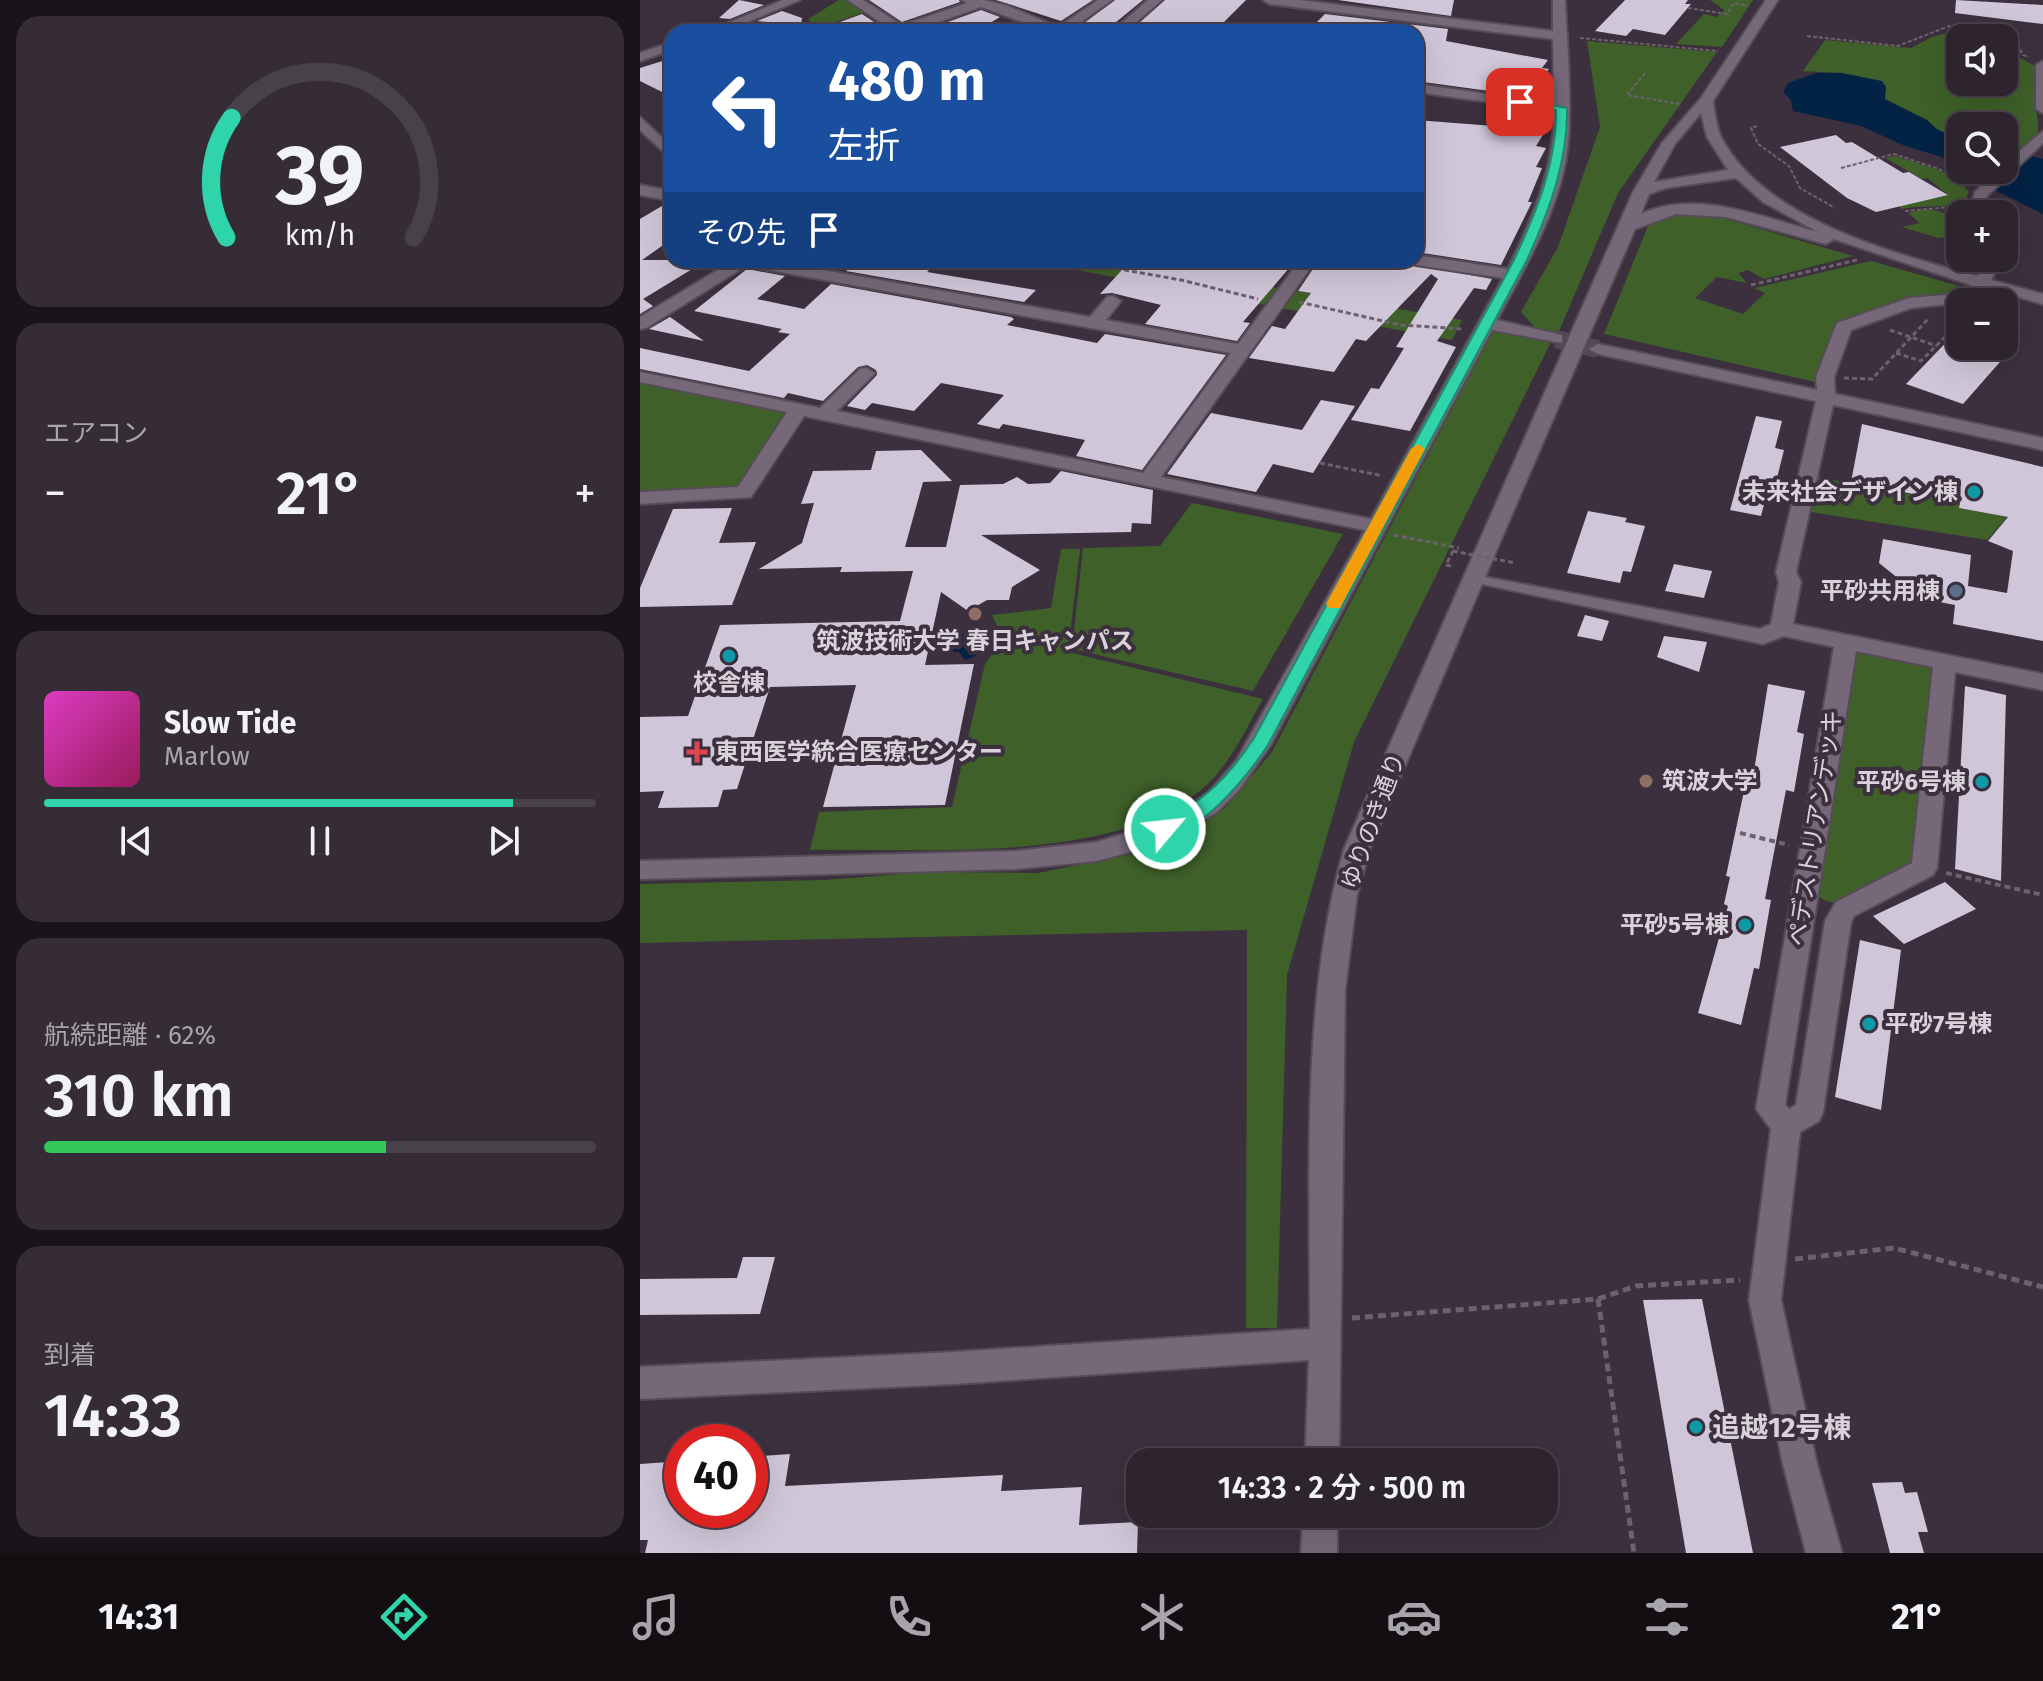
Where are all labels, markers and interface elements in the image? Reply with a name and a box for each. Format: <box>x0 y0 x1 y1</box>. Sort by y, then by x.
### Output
map controls <box>1946 24 2018 360</box>
button: sound <box>1946 24 2018 96</box>
text: 480 m <box>828 48 986 115</box>
icon: left <box>696 56 800 160</box>
pin <box>1486 68 1554 136</box>
icon: arrive <box>1498 80 1542 124</box>
button: search <box>1946 112 2018 184</box>
text: 左折 <box>828 124 900 168</box>
text: 39 <box>275 125 364 225</box>
button: + <box>1946 200 2018 272</box>
icon: arrive <box>802 208 846 252</box>
text: その先 <box>696 215 786 251</box>
text: km/h <box>285 218 355 253</box>
button: − <box>1946 288 2018 360</box>
text: エアコン <box>44 418 148 449</box>
text: 21° <box>276 458 364 530</box>
text: − <box>44 467 66 520</box>
text: + <box>574 467 596 520</box>
place label: 未来社会デザイン棟 <box>1742 478 1958 506</box>
marker: 未来社会デザイン棟 <box>1965 483 1983 501</box>
place label: 平砂共用棟 <box>1820 577 1940 605</box>
marker: 平砂共用棟 <box>1947 582 1965 600</box>
marker: 筑波技術大学 春日キャンパス <box>966 605 984 623</box>
place label: 筑波技術大学 春日キャンパス <box>816 627 1134 655</box>
marker: 校舎棟 <box>720 647 738 665</box>
place label: 校舎棟 <box>693 669 765 697</box>
text: Slow Tide <box>164 705 296 741</box>
street label: ペデストリアンデッキ <box>1782 708 1848 948</box>
place label: 東西医学統合医療センター <box>715 738 1003 766</box>
text: Marlow <box>164 741 250 772</box>
marker: 東西医学統合医療センター <box>686 741 708 763</box>
street label: ゆりのき通り <box>1335 749 1411 893</box>
place label: 筑波大学 <box>1662 767 1758 795</box>
place label: 平砂6号棟 <box>1856 768 1966 796</box>
marker: 筑波大学 <box>1637 772 1655 790</box>
marker: 平砂6号棟 <box>1973 773 1991 791</box>
position arrow <box>1123 787 1207 871</box>
icon: previous <box>114 819 158 863</box>
icon: pause <box>298 819 342 863</box>
icon: next <box>482 819 526 863</box>
place label: 平砂5号棟 <box>1620 911 1729 939</box>
marker: 平砂5号棟 <box>1736 916 1754 934</box>
place label: 平砂7号棟 <box>1885 1010 1992 1038</box>
marker: 平砂7号棟 <box>1860 1015 1878 1033</box>
text: 航続距離 · 62% <box>44 1020 216 1051</box>
text: 310 km <box>44 1060 234 1132</box>
text: 到着 <box>44 1340 96 1371</box>
text: 14:33 <box>44 1380 182 1452</box>
place label: 追越12号棟 <box>1712 1411 1851 1444</box>
marker: 追越12号棟 <box>1687 1418 1705 1436</box>
speed limit sign: 40 <box>664 1424 768 1528</box>
text: 14:33 · 2 分 · 500 m <box>1218 1470 1466 1506</box>
icon: directions <box>376 1589 432 1645</box>
icon: music <box>628 1589 684 1645</box>
icon: phone <box>881 1589 937 1645</box>
icon: climate <box>1134 1589 1190 1645</box>
icon: car <box>1386 1589 1442 1645</box>
icon: filters <box>1639 1589 1695 1645</box>
text: 14:31 <box>98 1595 179 1639</box>
text: 21° <box>1891 1595 1945 1639</box>

